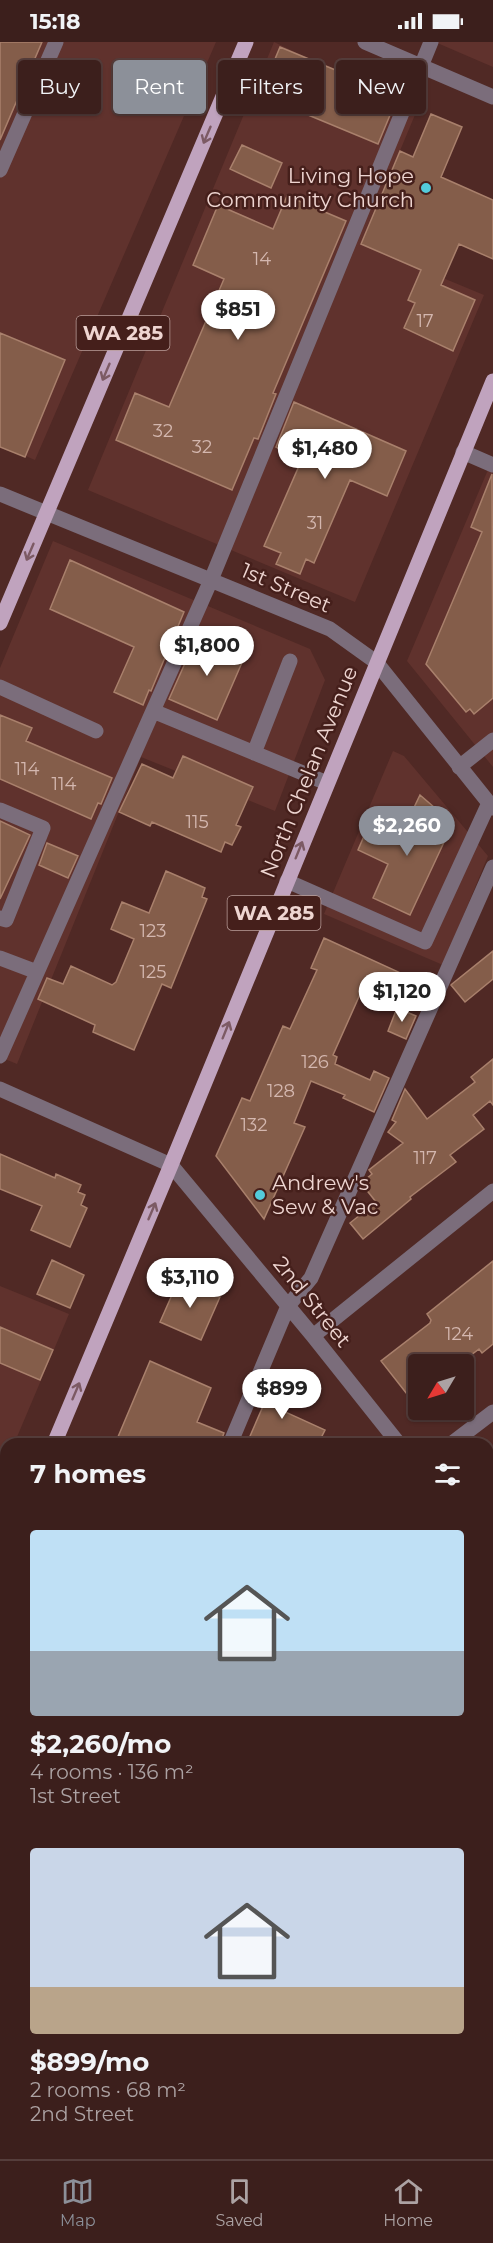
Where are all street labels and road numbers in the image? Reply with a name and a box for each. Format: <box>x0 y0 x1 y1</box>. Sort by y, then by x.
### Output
road number: WA 285 <box>76 316 170 350</box>
street label: 1st Street <box>237 557 335 618</box>
street label: North Chelan Avenue <box>255 662 362 881</box>
road number: WA 285 <box>228 896 320 930</box>
street label: 2nd Street <box>268 1251 357 1352</box>

